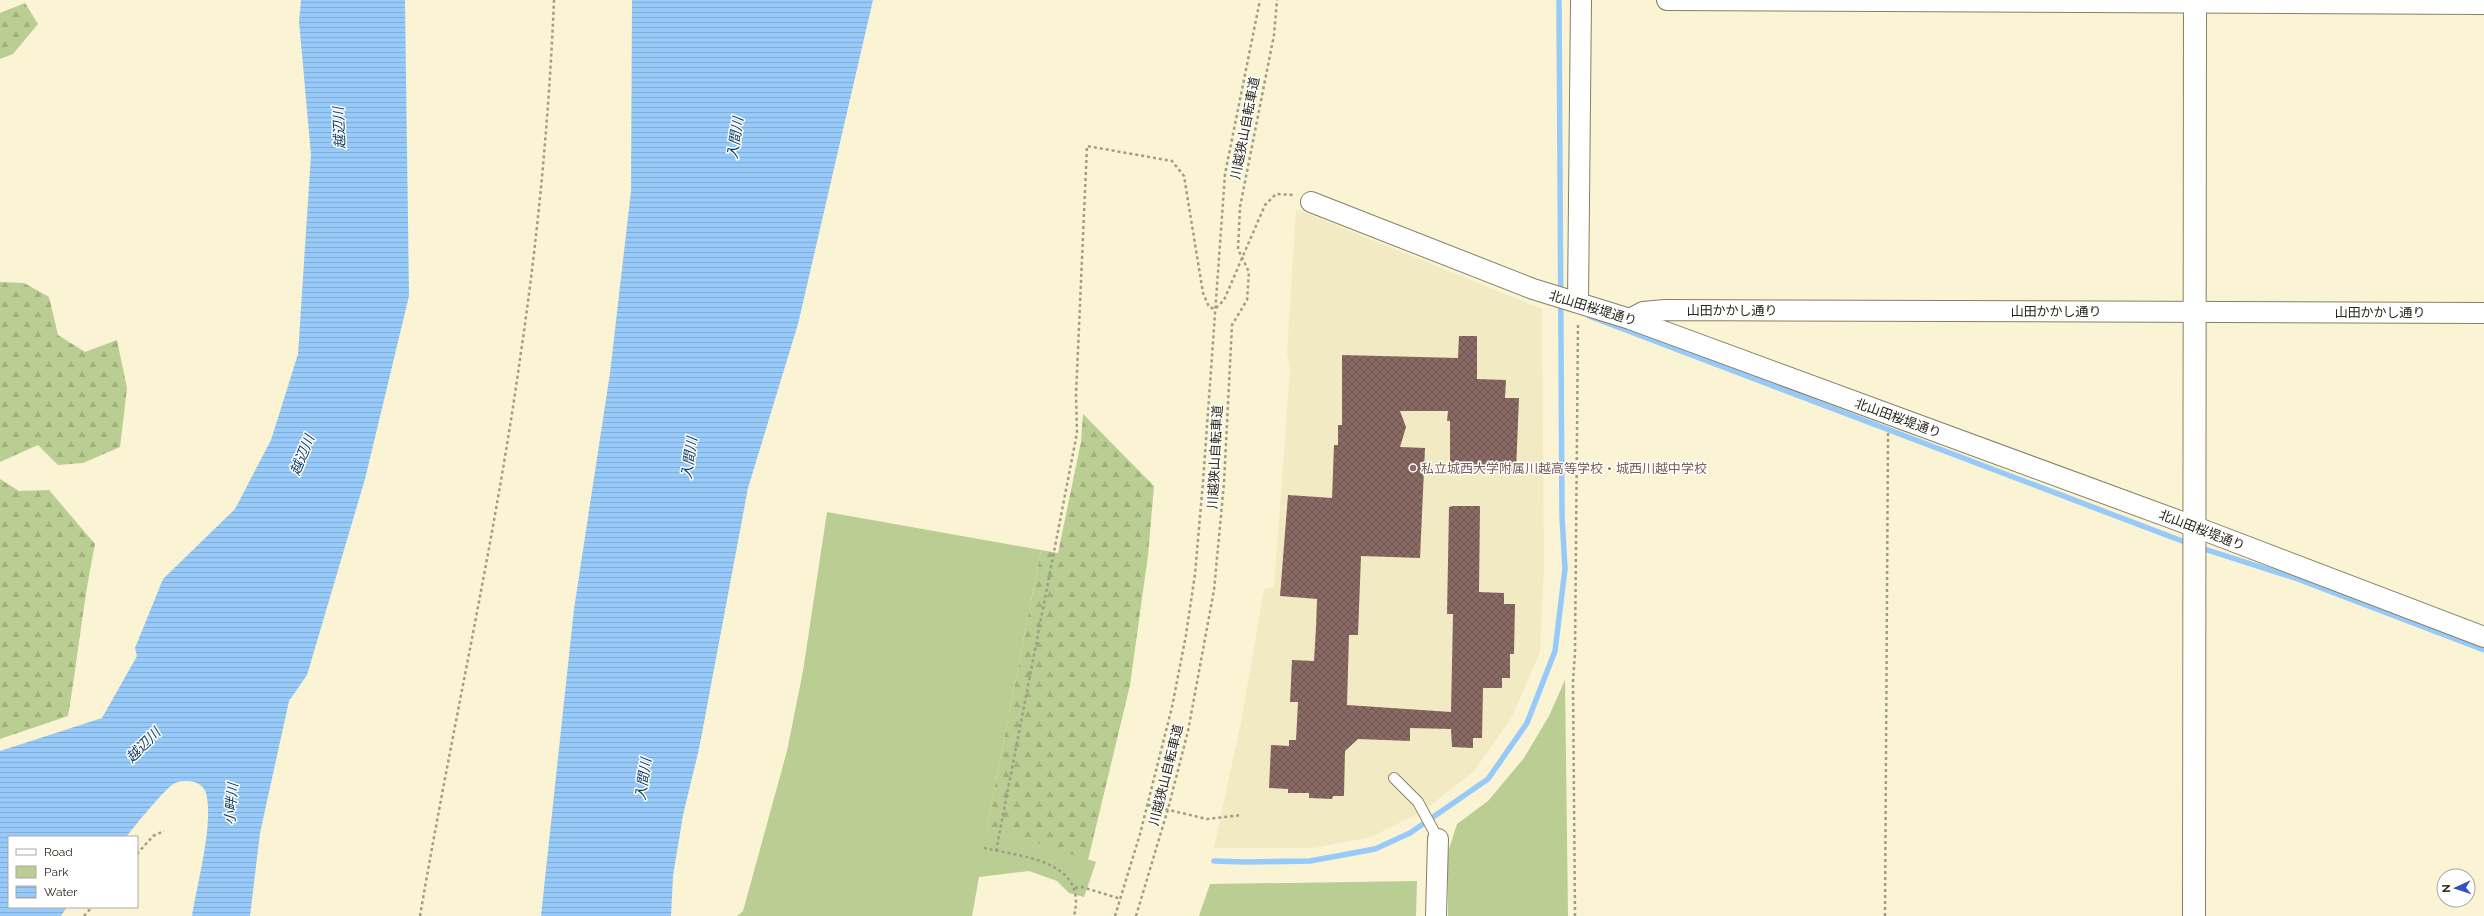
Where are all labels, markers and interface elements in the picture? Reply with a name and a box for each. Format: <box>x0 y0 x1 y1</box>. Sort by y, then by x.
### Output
street label: 川越狭山自転車道 <box>1228 76 1262 180</box>
water label: 越辺川 <box>330 105 348 149</box>
water label: 入間川 <box>724 114 746 160</box>
street label: 北山田桜堤通り <box>1547 288 1639 328</box>
street label: 山田かかし通り <box>1686 303 1778 318</box>
street label: 山田かかし通り <box>2010 304 2102 319</box>
street label: 山田かかし通り <box>2334 305 2426 320</box>
street label: 北山田桜堤通り <box>1853 395 1943 441</box>
street label: 川越狭山自転車道 <box>1205 405 1225 509</box>
water label: 越辺川 <box>287 431 318 477</box>
water label: 入間川 <box>678 434 700 480</box>
place label: 私立城西大学附属川越高等学校・城西川越中学校 <box>1421 461 1707 476</box>
marker: 私立城西大学附属川越高等学校・城西川越中学校 <box>1408 463 1418 473</box>
street label: 北山田桜堤通り <box>2157 507 2247 553</box>
water label: 越辺川 <box>123 723 165 766</box>
street label: 川越狭山自転車道 <box>1146 723 1186 827</box>
water label: 入間川 <box>632 755 654 801</box>
water label: 小畔川 <box>221 780 241 826</box>
legend <box>8 836 138 908</box>
text: Road <box>44 845 73 859</box>
text: Park <box>44 865 69 879</box>
north arrow <box>2436 868 2476 908</box>
text: N <box>2440 884 2453 893</box>
text: Water <box>44 885 78 899</box>

